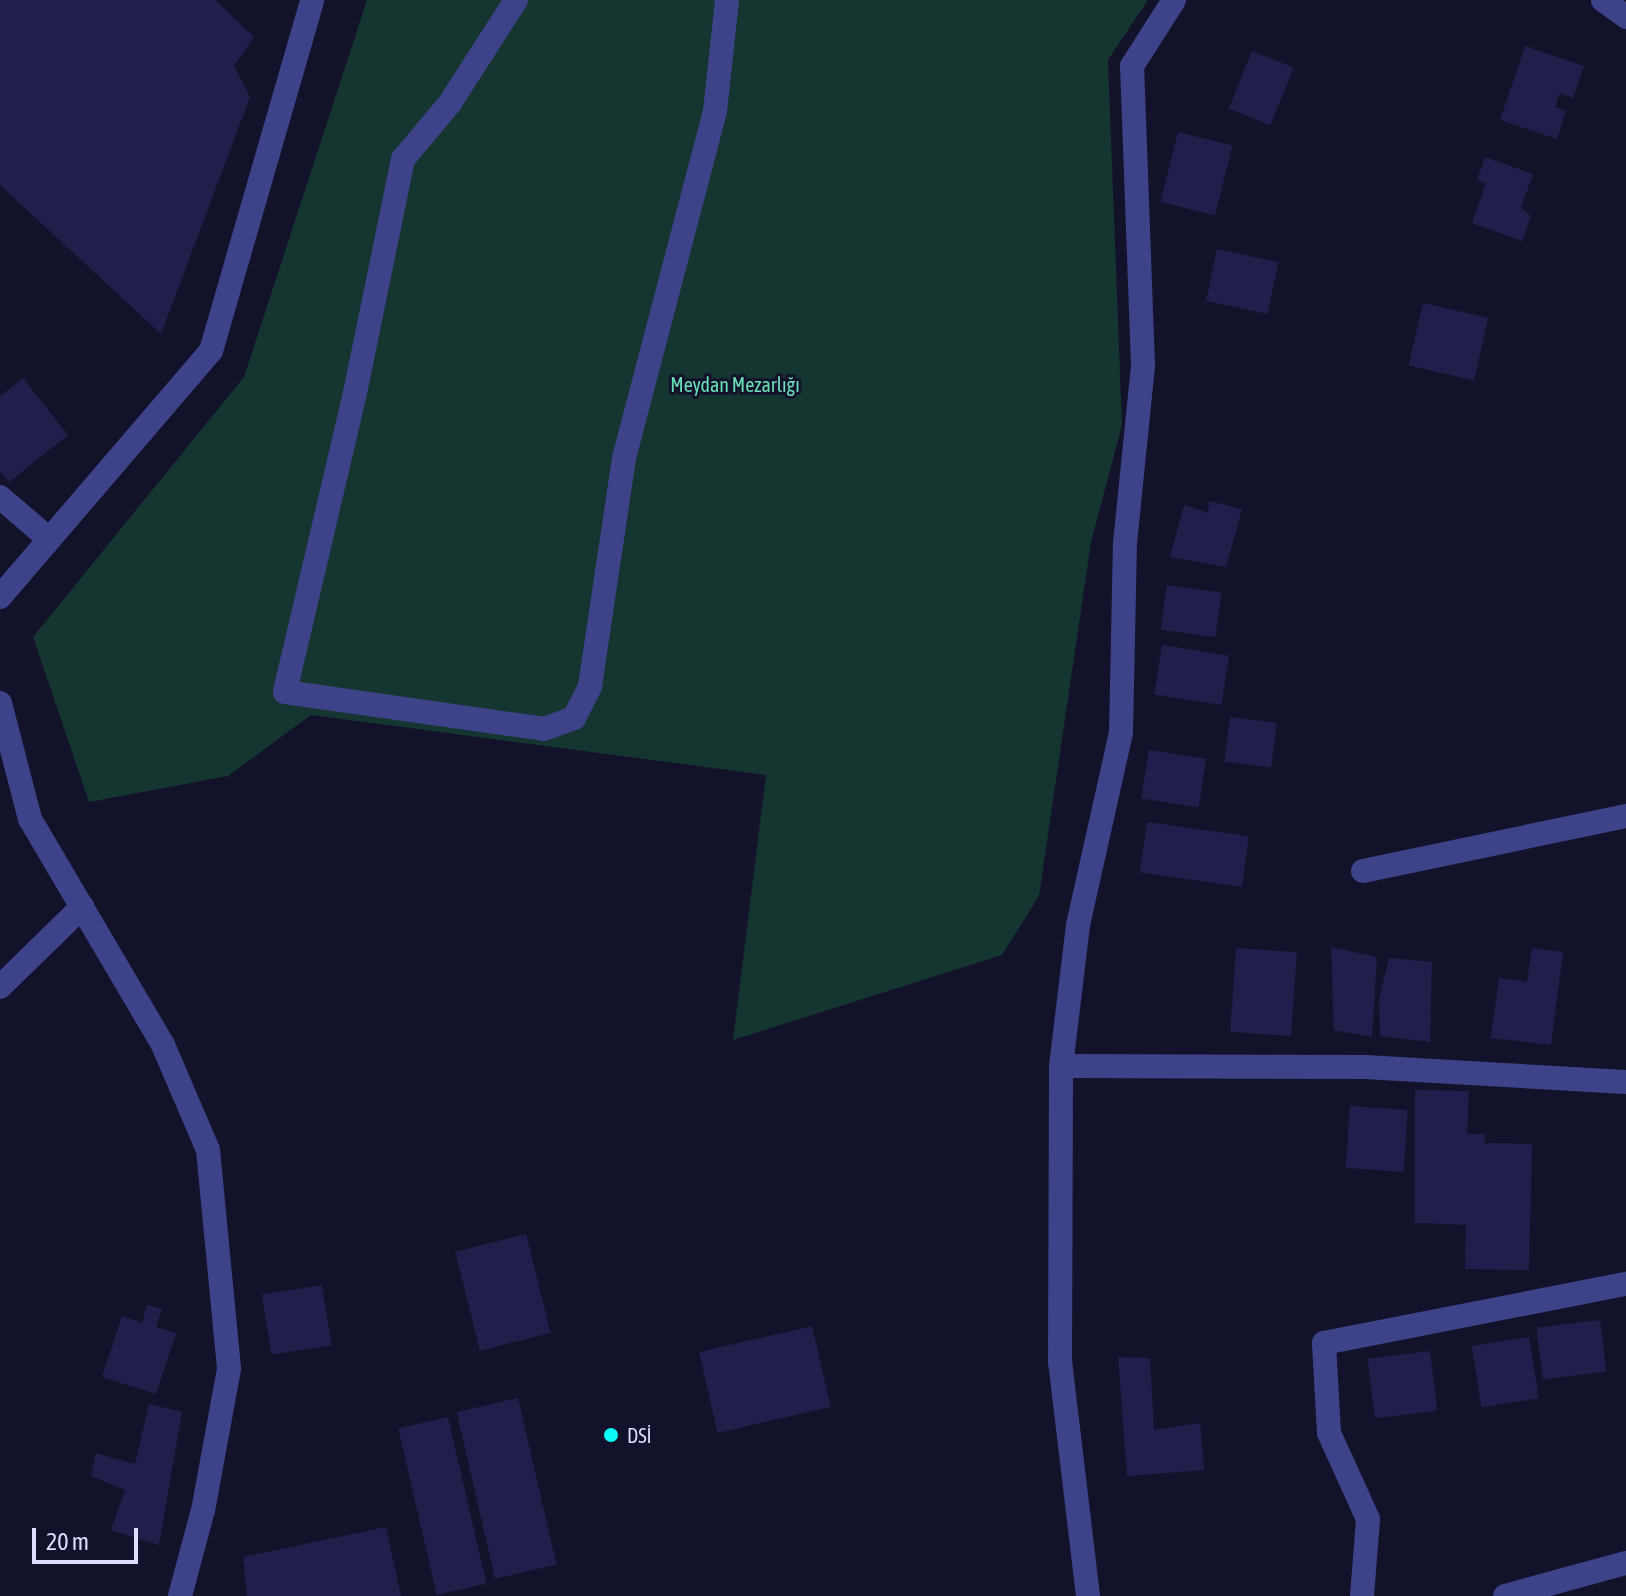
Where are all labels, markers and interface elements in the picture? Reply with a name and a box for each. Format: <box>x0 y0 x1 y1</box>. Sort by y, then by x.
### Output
park label: Meydan Mezarlığı <box>670 372 800 396</box>
place label: DSİ <box>627 1423 652 1447</box>
marker: DSİ <box>602 1426 620 1444</box>
scale bar <box>36 1512 142 1562</box>
text: 20 m <box>46 1528 89 1555</box>

